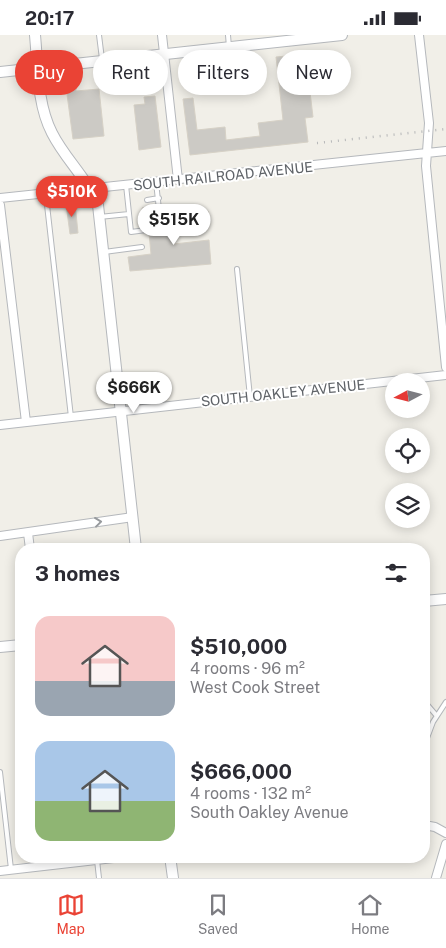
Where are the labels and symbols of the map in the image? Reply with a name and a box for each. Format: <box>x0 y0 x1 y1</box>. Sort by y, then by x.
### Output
street label: SOUTH RAILROAD AVENUE <box>132 159 314 193</box>
pin: $510K <box>37 175 107 218</box>
pin: $515K <box>139 203 209 246</box>
pin: $666K <box>99 371 169 414</box>
north arrow <box>385 373 430 417</box>
street label: SOUTH OAKLEY AVENUE <box>200 376 366 410</box>
one-way arrow <box>94 517 102 528</box>

